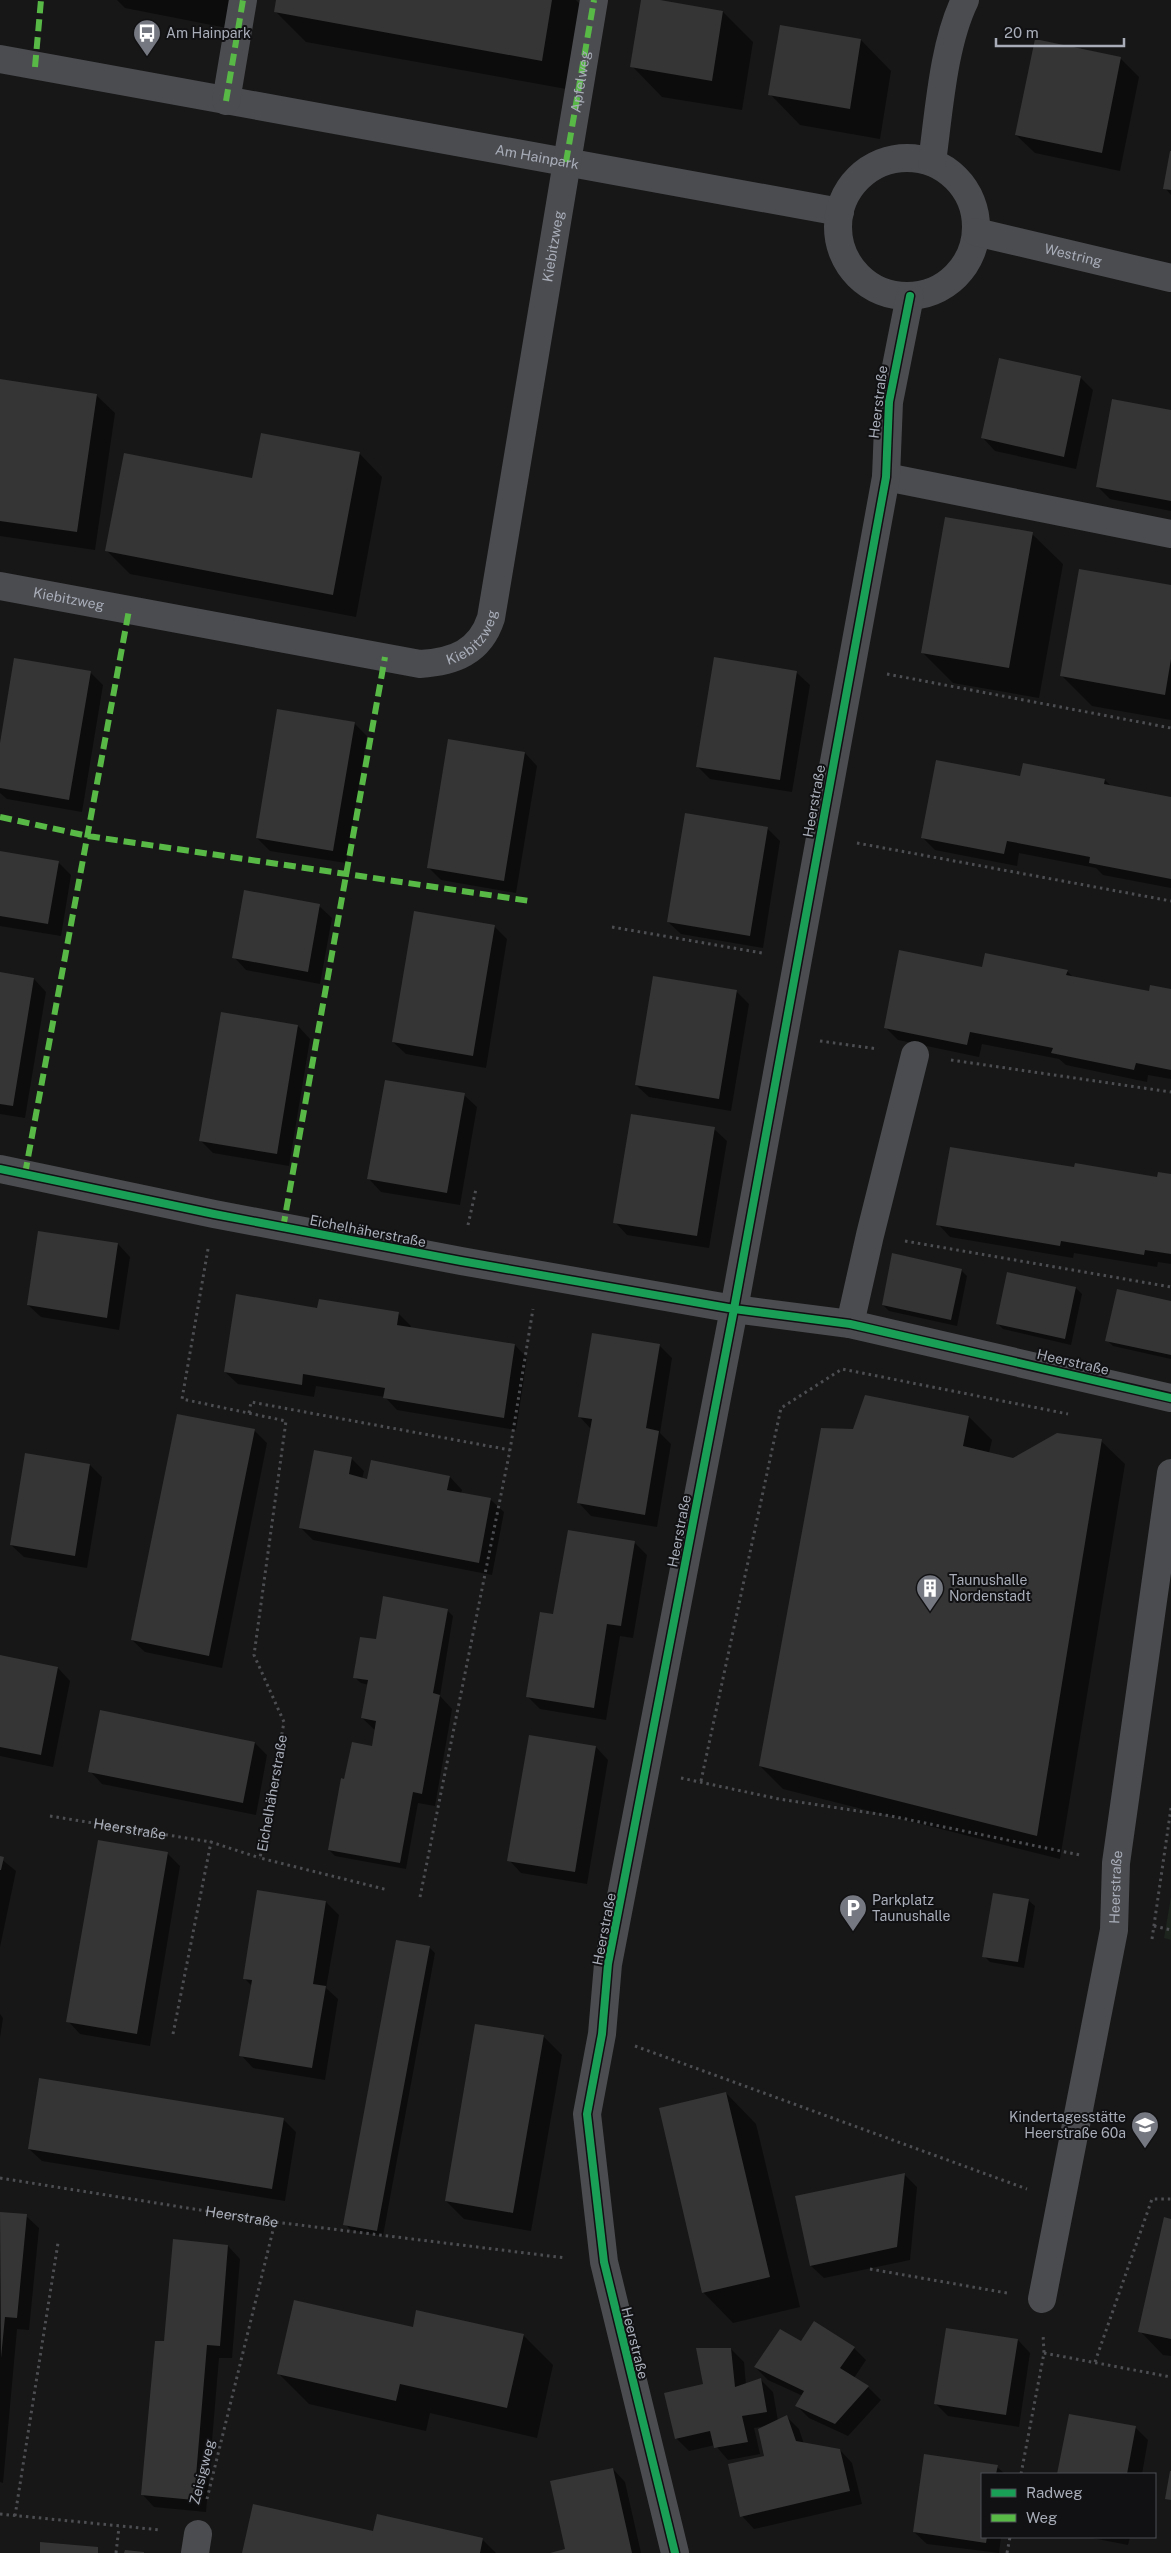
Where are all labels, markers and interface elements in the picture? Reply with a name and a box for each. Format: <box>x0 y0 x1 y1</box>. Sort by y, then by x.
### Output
scale bar <box>996 15 1124 47</box>
bus stop icon: Am Hainpark <box>132 18 162 57</box>
text: 20 m <box>1004 24 1039 41</box>
place label: Am Hainpark <box>166 25 251 41</box>
street label: Apfelweg <box>567 49 594 114</box>
street label: Am Hainpark <box>494 141 580 172</box>
street label: Kiebitzweg <box>539 209 567 283</box>
street label: Westring <box>1043 240 1104 270</box>
street label: Heerstraße <box>866 365 890 439</box>
street label: Kiebitzweg <box>32 584 106 613</box>
street label: Kiebitzweg <box>444 609 500 668</box>
street label: Heerstraße <box>800 763 828 839</box>
street label: Eichelhäherstraße <box>308 1212 428 1250</box>
street label: Heerstraße <box>1035 1346 1111 1378</box>
street label: Heerstraße <box>664 1493 694 1569</box>
place label: Taunushalle Nordenstadt <box>949 1572 1031 1604</box>
building icon: Taunushalle Nordenstadt <box>915 1573 945 1612</box>
street label: Eichelhäherstraße <box>254 1733 290 1853</box>
street label: Heerstraße <box>92 1815 168 1843</box>
street label: Heerstraße <box>1106 1849 1126 1924</box>
street label: Heerstraße <box>589 1891 619 1967</box>
place label: Parkplatz Taunushalle <box>872 1892 950 1924</box>
parking icon: Parkplatz Taunushalle <box>838 1893 868 1932</box>
place label: Kindertagesstätte Heerstraße 60a <box>1009 2109 1126 2141</box>
school or university icon: Kindertagesstätte Heerstraße 60a <box>1130 2110 1160 2149</box>
street label: Heerstraße <box>204 2203 280 2230</box>
street label: Heerstraße <box>618 2305 652 2381</box>
street label: Zeisigweg <box>186 2437 218 2506</box>
legend <box>981 2473 1156 2538</box>
text: Radweg <box>1026 2484 1083 2501</box>
text: Weg <box>1026 2509 1057 2526</box>

